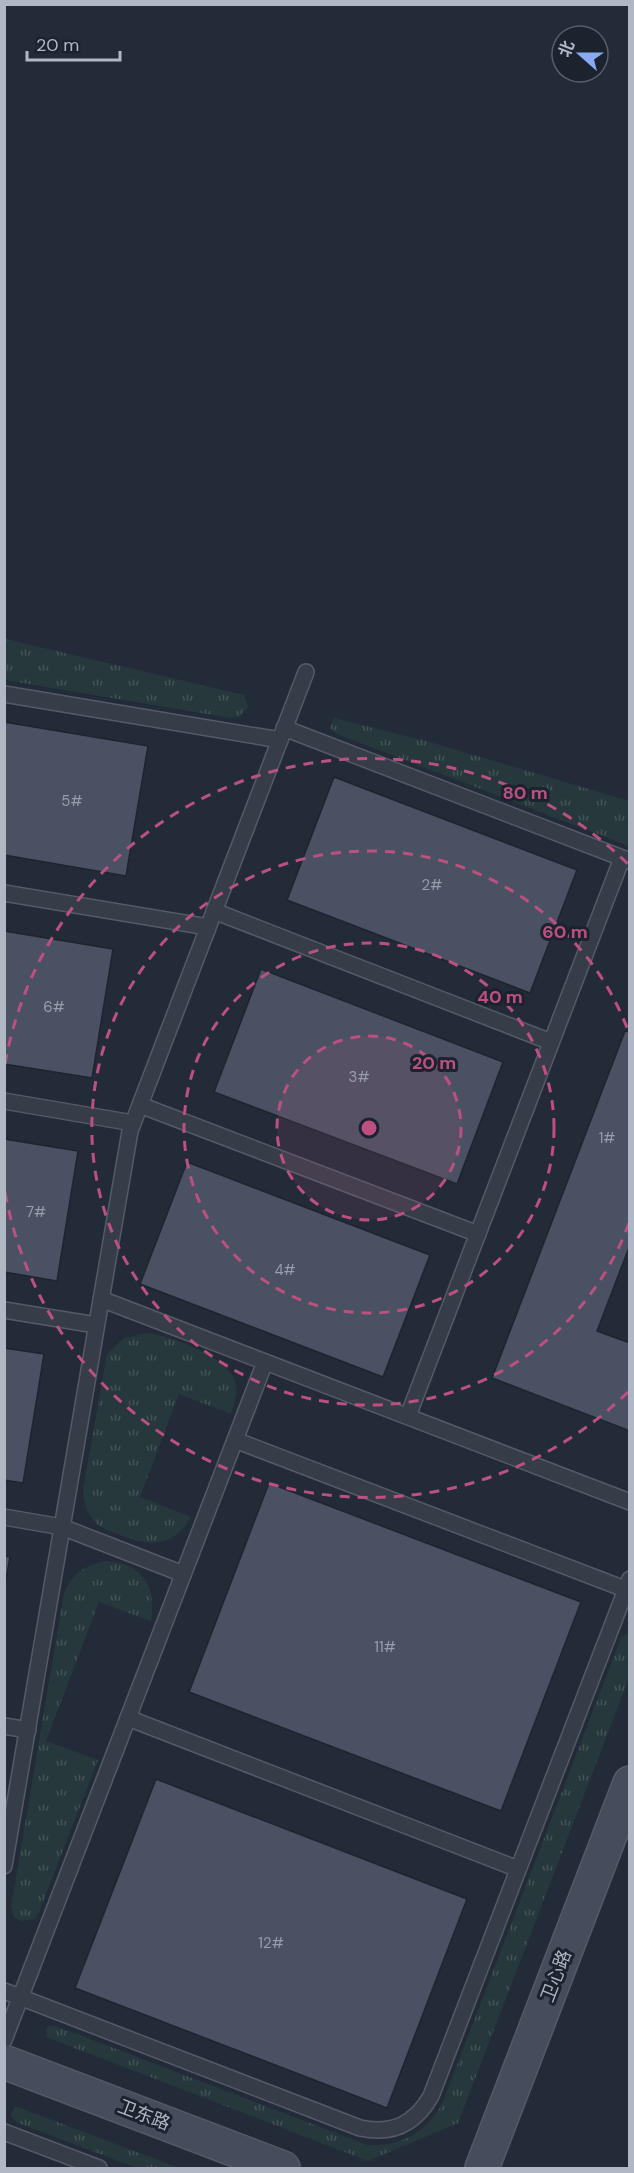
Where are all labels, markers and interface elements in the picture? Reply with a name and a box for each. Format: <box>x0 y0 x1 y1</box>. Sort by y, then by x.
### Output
scale bar <box>27 24 120 62</box>
north arrow <box>550 24 610 84</box>
text: 20 m <box>36 33 79 57</box>
text: 北 <box>554 38 579 60</box>
text: 80 m <box>502 781 548 805</box>
house number: 5# <box>61 791 83 811</box>
house number: 2# <box>422 875 442 895</box>
text: 60 m <box>542 920 588 944</box>
text: 40 m <box>477 985 523 1009</box>
house number: 6# <box>43 997 65 1017</box>
text: 20 m <box>412 1051 456 1075</box>
house number: 3# <box>349 1067 369 1087</box>
centre of rings <box>359 1118 379 1138</box>
house number: 1# <box>599 1128 615 1148</box>
house number: 7# <box>26 1202 46 1222</box>
house number: 4# <box>274 1260 296 1280</box>
house number: 11# <box>374 1637 396 1657</box>
house number: 12# <box>258 1933 284 1953</box>
street label: 卫心路 <box>535 1946 577 2006</box>
street label: 卫东路 <box>114 2094 174 2136</box>

